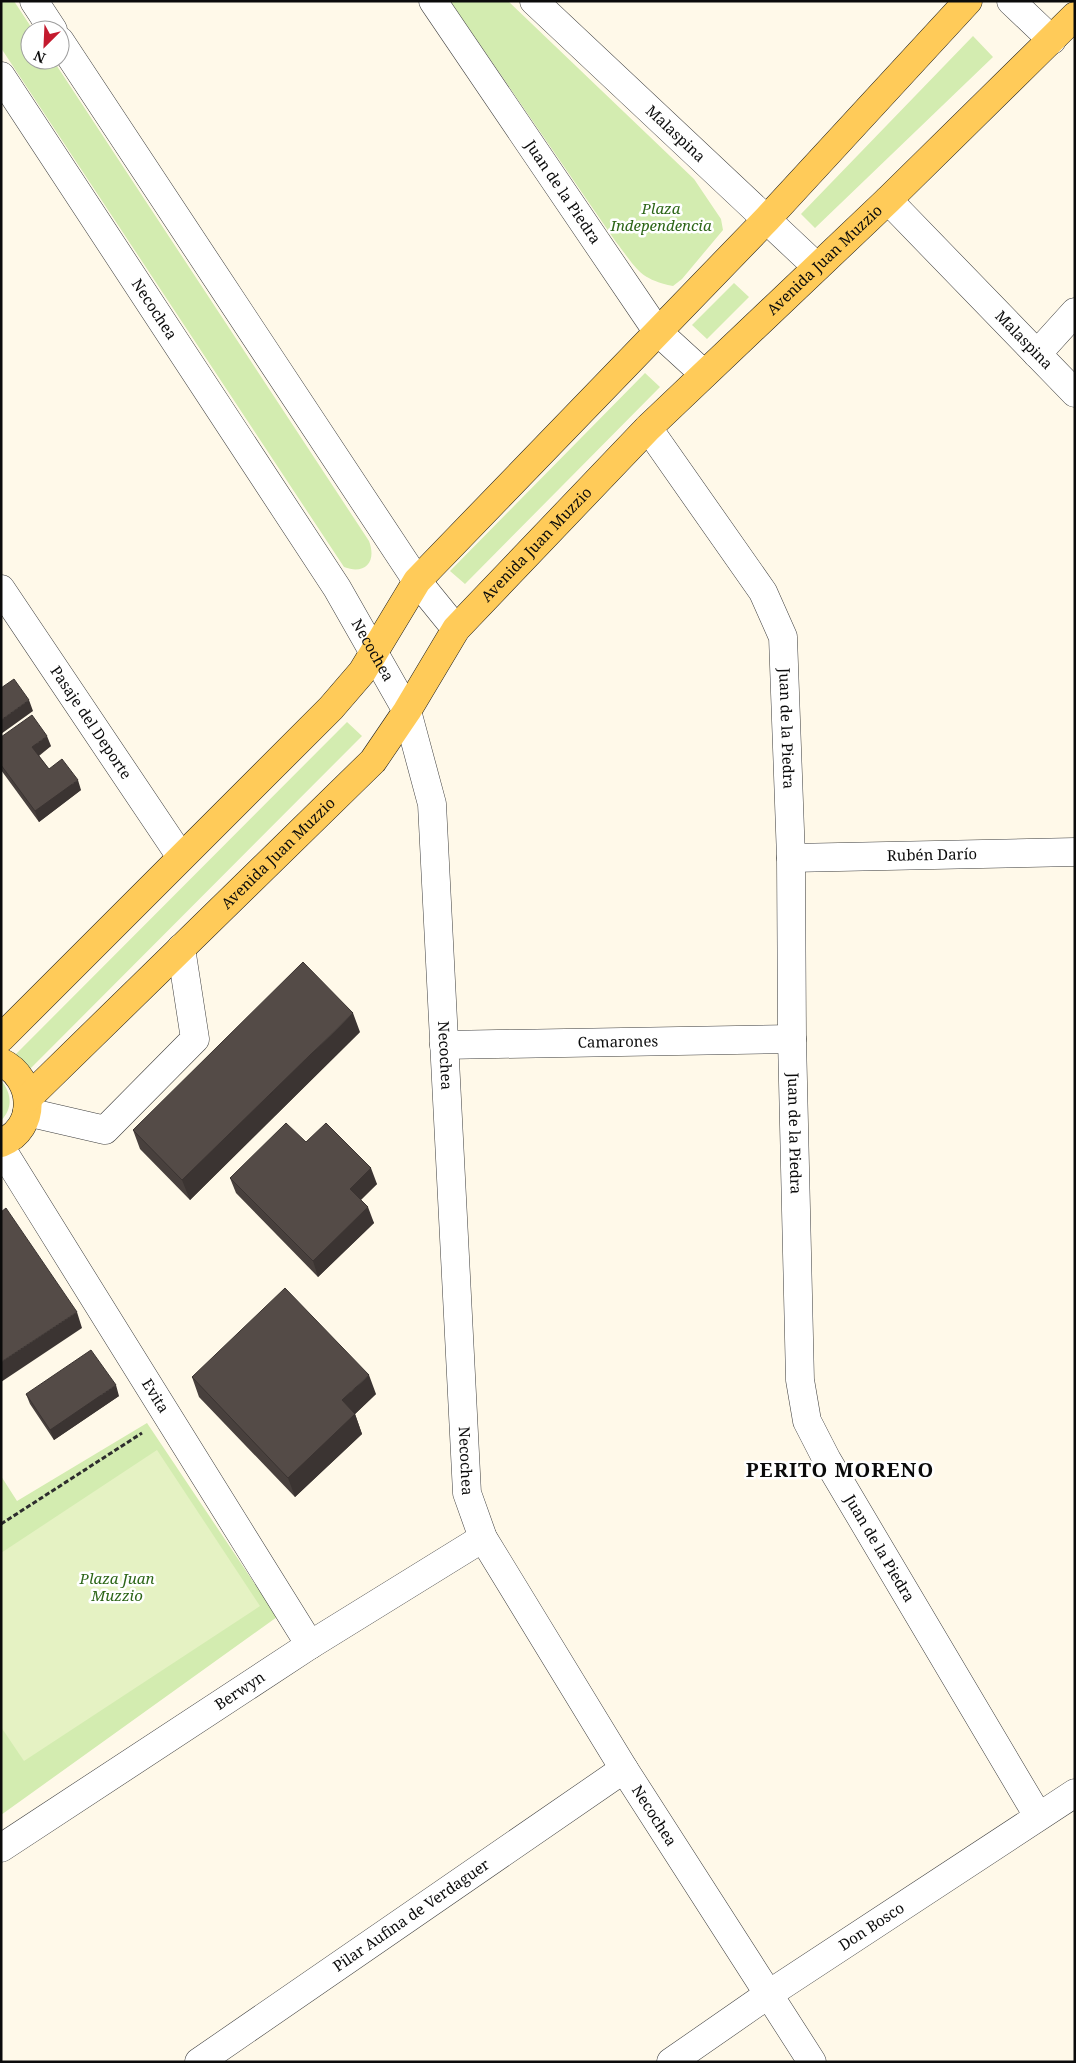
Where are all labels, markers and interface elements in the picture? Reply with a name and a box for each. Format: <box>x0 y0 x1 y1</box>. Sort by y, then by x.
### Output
north arrow <box>20 20 70 70</box>
text: N <box>31 46 48 68</box>
street label: Malaspina <box>642 100 710 166</box>
street label: Juan de la Piedra <box>521 135 606 247</box>
park label: Plaza Independencia <box>609 198 712 235</box>
street label: Avenida Juan Muzzio <box>762 200 886 319</box>
street label: Necochea <box>128 274 182 343</box>
street label: Malaspina <box>991 306 1058 373</box>
street label: Avenida Juan Muzzio <box>476 482 596 606</box>
street label: Necochea <box>348 615 399 685</box>
street label: Pasaje del Deporte <box>46 662 137 783</box>
street label: Juan de la Piedra <box>775 666 799 789</box>
street label: Avenida Juan Muzzio <box>216 793 339 913</box>
street label: Rubén Darío <box>887 843 977 865</box>
street label: Necochea <box>434 1020 458 1090</box>
street label: Camarones <box>578 1030 659 1052</box>
street label: Juan de la Piedra <box>784 1071 807 1194</box>
street label: Evita <box>138 1375 174 1416</box>
street label: Necochea <box>455 1426 478 1496</box>
district label: PERITO MORENO <box>746 1456 934 1483</box>
street label: Juan de la Piedra <box>840 1490 920 1605</box>
park label: Plaza Juan Muzzio <box>79 1568 154 1605</box>
street label: Berwyn <box>211 1666 269 1714</box>
street label: Necochea <box>628 1781 682 1850</box>
street label: Pilar Aufina de Verdaguer <box>329 1854 493 1976</box>
street label: Don Bosco <box>834 1897 908 1955</box>

